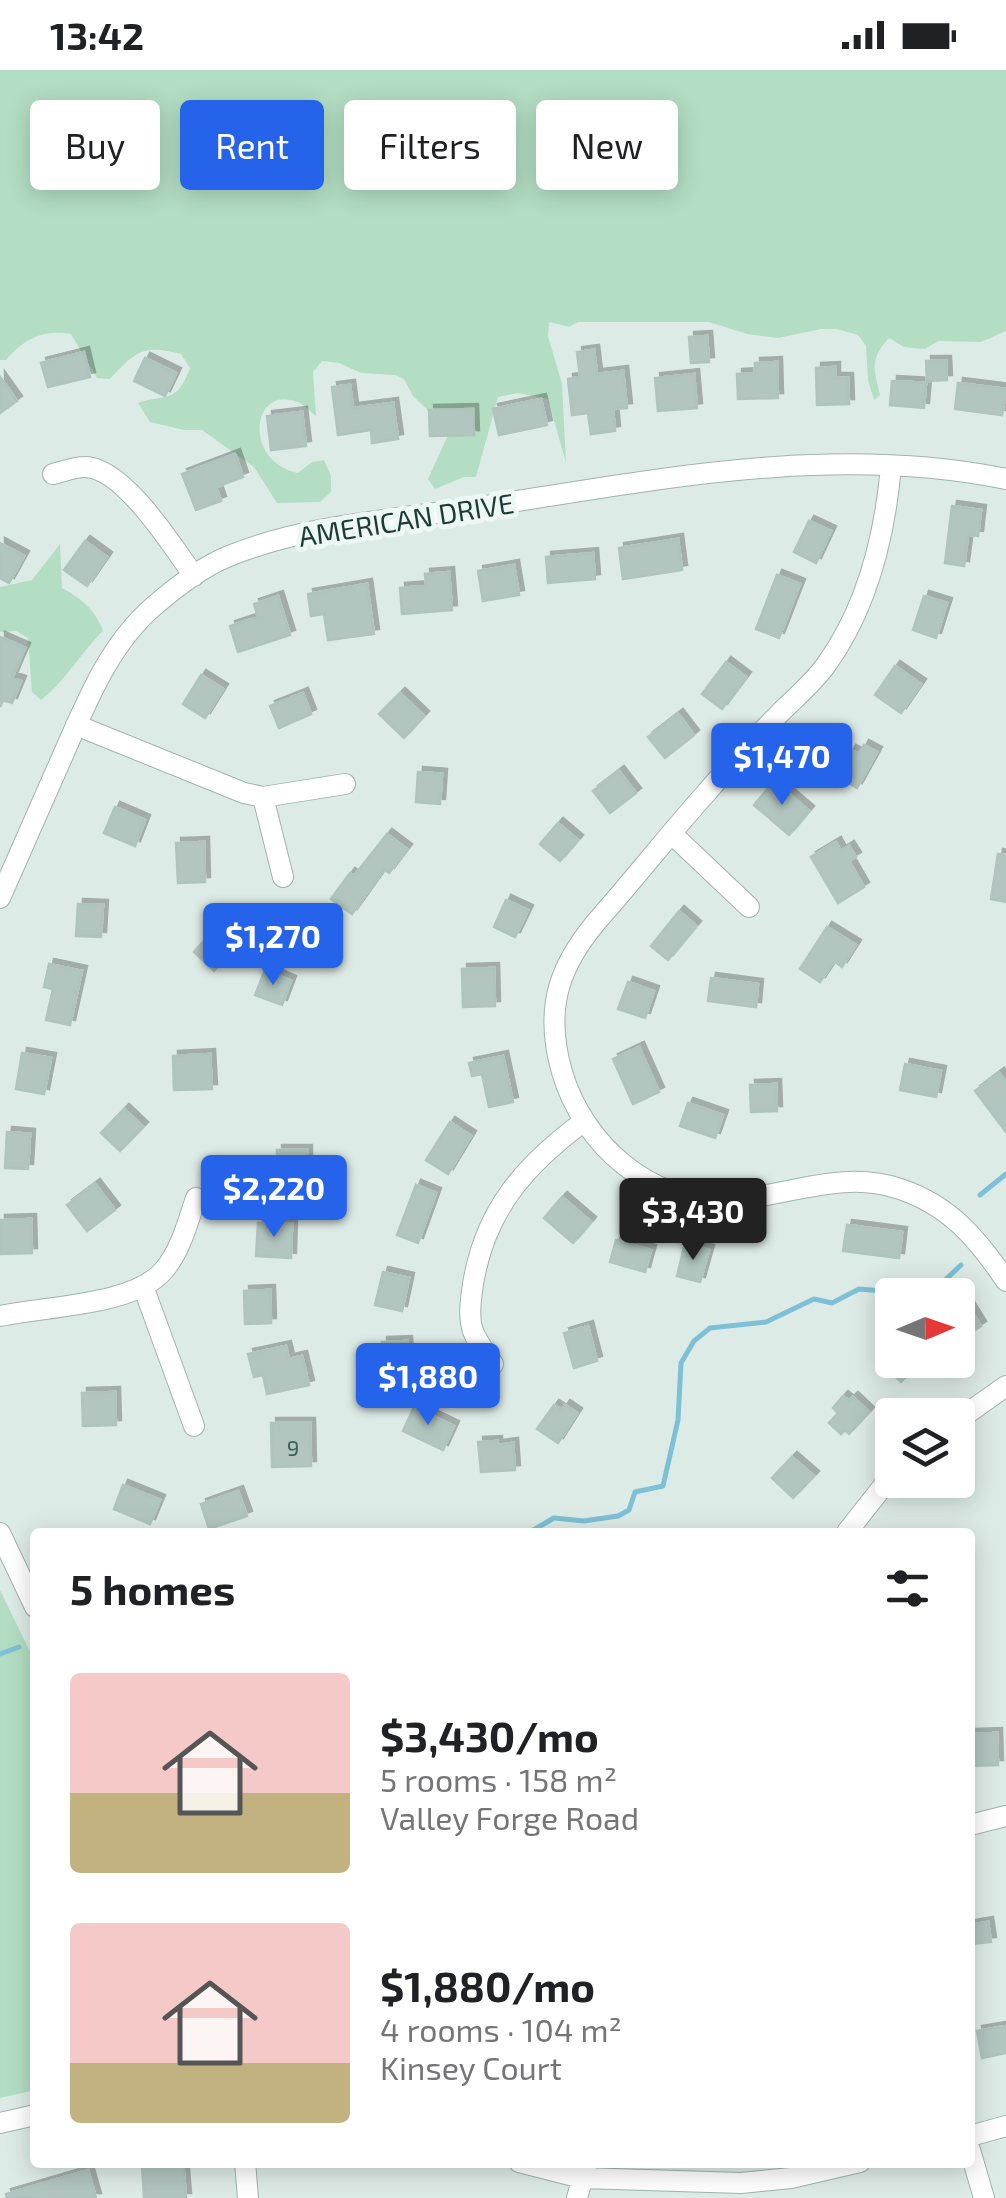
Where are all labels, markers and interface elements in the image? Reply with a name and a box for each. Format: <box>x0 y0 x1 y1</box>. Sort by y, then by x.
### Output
text: 13:42 <box>50 12 144 58</box>
chip: Buy <box>30 100 160 190</box>
chip: Rent <box>180 100 324 190</box>
chip: Filters <box>344 100 516 190</box>
chip: New <box>536 100 678 190</box>
street label: AMERICAN DRIVE <box>296 485 516 553</box>
pin: $1,470 <box>701 723 863 808</box>
text: $1,470 <box>733 736 831 774</box>
pin: $1,270 <box>192 903 354 988</box>
text: $1,270 <box>225 916 321 954</box>
pin: $2,220 <box>193 1155 355 1240</box>
text: $2,220 <box>223 1168 325 1206</box>
pin: $3,430 <box>612 1178 774 1263</box>
text: $3,430 <box>641 1191 745 1229</box>
north arrow <box>875 1278 975 1378</box>
map controls <box>875 1278 975 1498</box>
pin: $1,880 <box>347 1343 509 1428</box>
text: $1,880 <box>378 1356 478 1394</box>
button: layers <box>875 1398 975 1498</box>
house number: 9 <box>287 1434 299 1460</box>
icon: filters <box>880 1561 935 1616</box>
text: 5 homes <box>70 1563 235 1613</box>
text: $3,430/mo <box>380 1710 599 1760</box>
icon: home <box>150 1713 270 1833</box>
text: 5 rooms · 158 m² <box>380 1760 617 1798</box>
text: Valley Forge Road <box>380 1798 639 1836</box>
text: $1,880/mo <box>380 1960 595 2010</box>
icon: home <box>150 1963 270 2083</box>
text: 4 rooms · 104 m² <box>380 2010 622 2048</box>
text: Kinsey Court <box>380 2048 562 2086</box>

